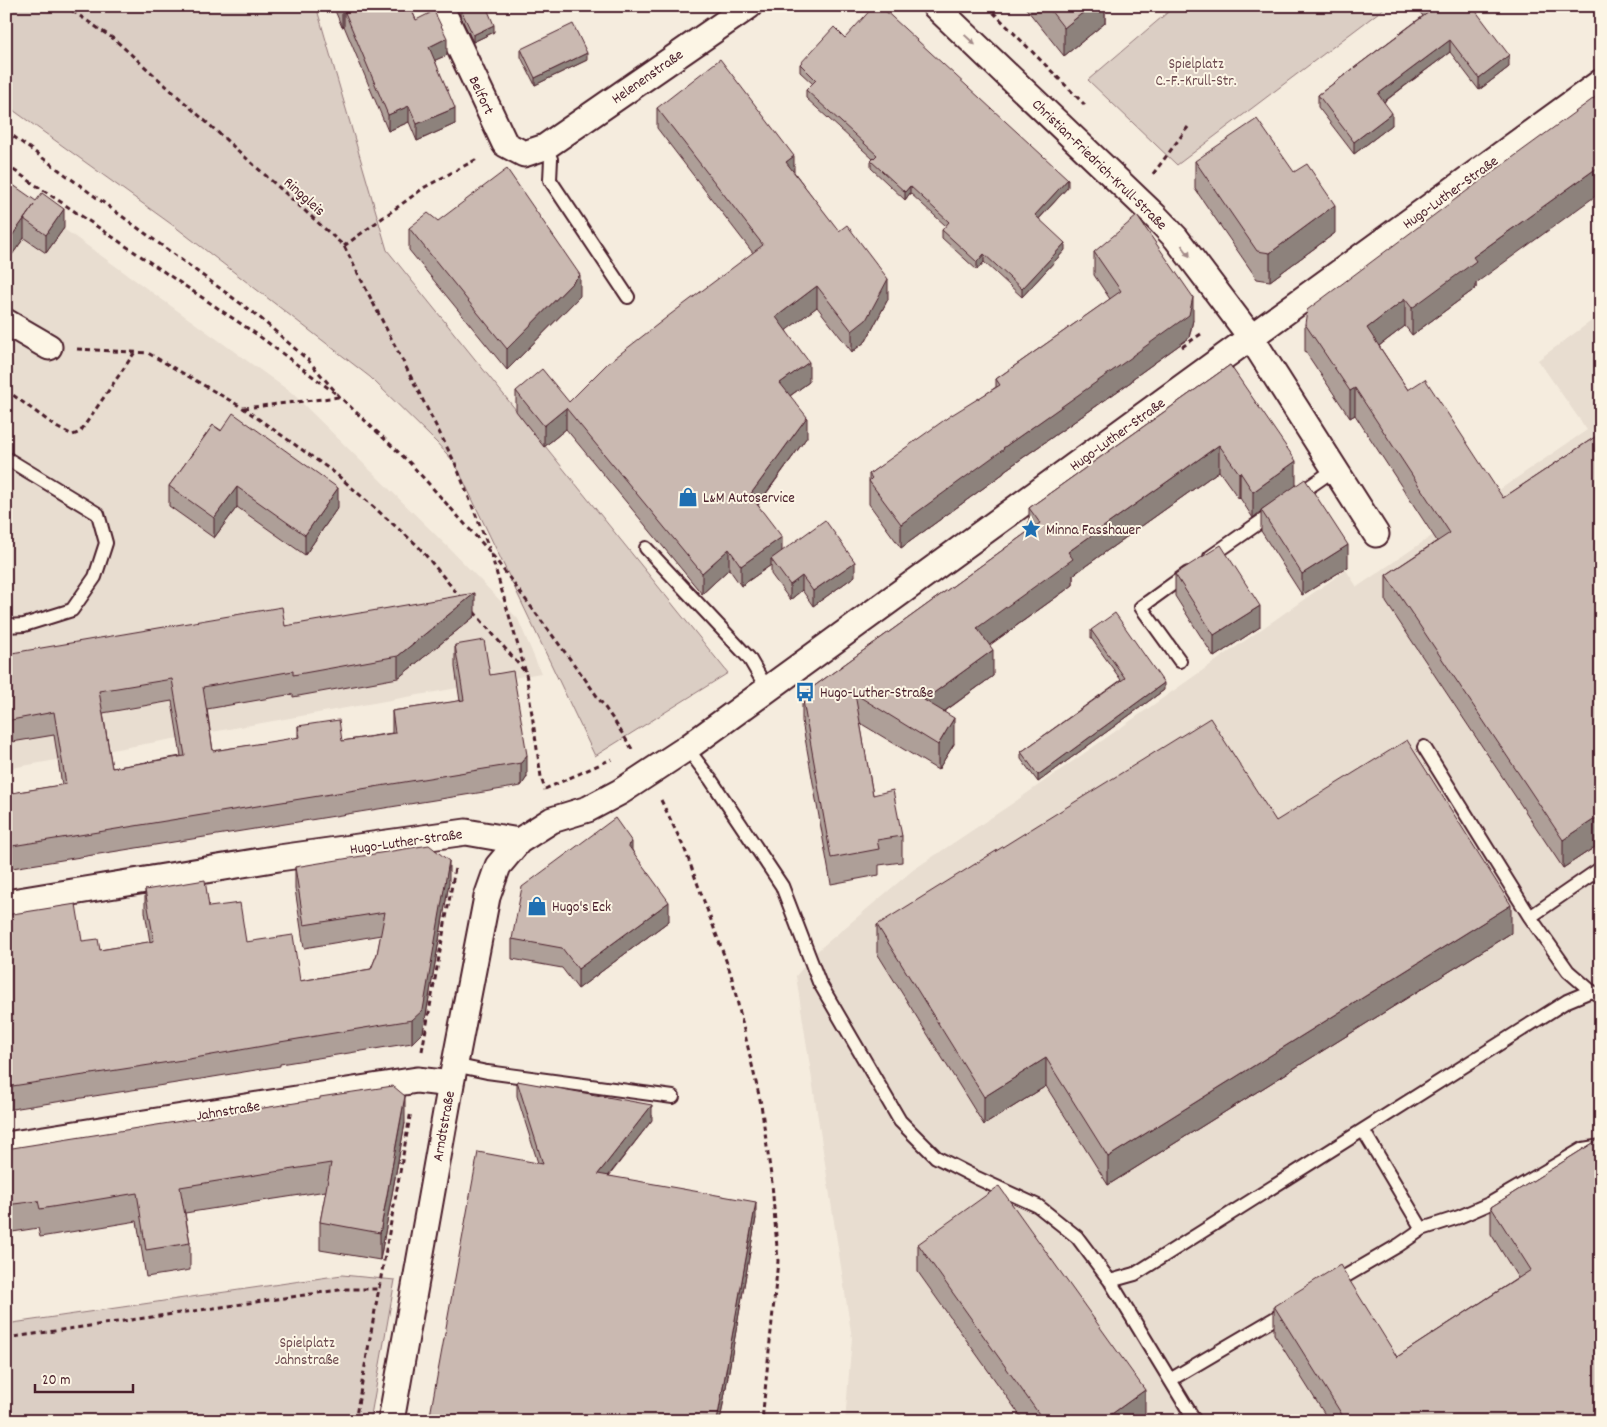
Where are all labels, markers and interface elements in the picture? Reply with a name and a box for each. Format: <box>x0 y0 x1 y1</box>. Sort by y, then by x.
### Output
one-way arrow <box>964 34 976 46</box>
street label: Helenenstraße <box>608 45 689 110</box>
park label: Spielplatz C.-F.-Krull-Str. <box>1156 54 1236 93</box>
street label: Belfort <box>462 73 499 119</box>
street label: Christian-Friedrich-Krull-Straße <box>1026 95 1172 236</box>
street label: Hugo-Luther-Straße <box>1399 151 1504 236</box>
street label: Ringgleis <box>278 173 329 222</box>
one-way arrow <box>1181 244 1191 258</box>
street label: Hugo-Luther-Straße <box>1066 393 1171 478</box>
shop icon: L&M Autoservice <box>677 486 699 508</box>
place label: L&M Autoservice <box>703 488 795 510</box>
place icon: Minna Fasshauer <box>1020 518 1042 540</box>
place label: Minna Fasshauer <box>1046 520 1141 542</box>
bus stop icon: Hugo-Luther-Straße <box>794 681 816 703</box>
place label: Hugo-Luther-Straße <box>820 683 934 705</box>
street label: Hugo-Luther-Straße <box>349 824 464 862</box>
shop icon: Hugo's Eck <box>526 895 548 917</box>
place label: Hugo's Eck <box>552 897 611 919</box>
street label: Arndtstraße <box>428 1089 462 1163</box>
street label: Jahnstraße <box>195 1096 262 1128</box>
park label: Spielplatz Jahnstraße <box>275 1333 340 1372</box>
scale bar <box>35 1362 132 1394</box>
text: 20 m <box>42 1370 70 1392</box>

